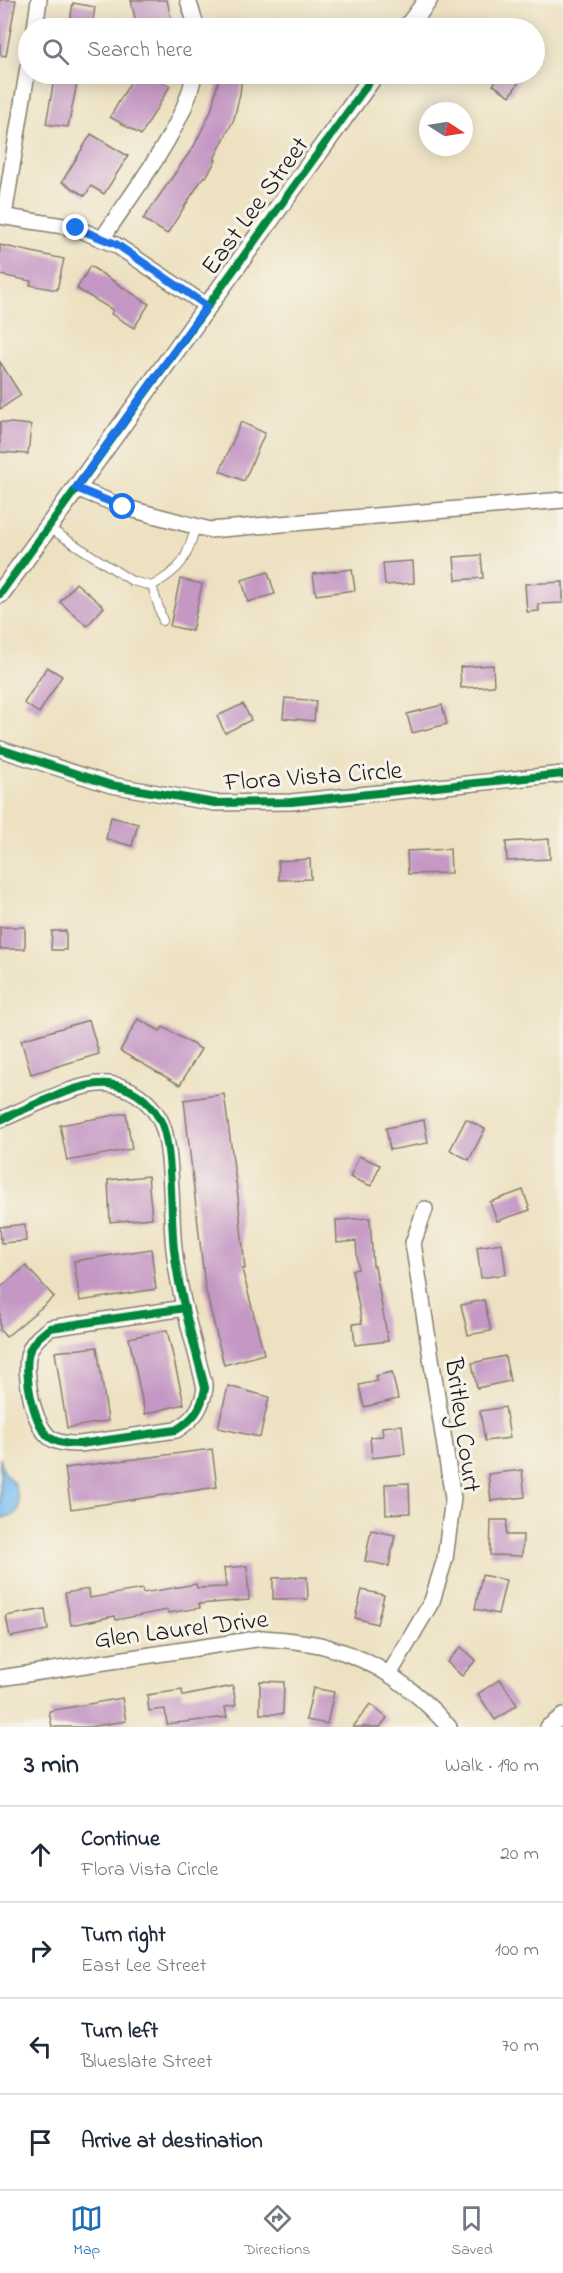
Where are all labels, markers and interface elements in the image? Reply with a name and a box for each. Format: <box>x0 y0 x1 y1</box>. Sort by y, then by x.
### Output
search box <box>18 18 545 84</box>
icon: search <box>39 35 72 68</box>
text: Search here <box>87 35 192 67</box>
north arrow <box>419 102 473 156</box>
street label: East Lee Street <box>193 129 320 284</box>
route end <box>62 214 88 240</box>
route start <box>109 493 135 519</box>
street label: Flora Vista Circle <box>222 753 404 803</box>
street label: Britley Court <box>433 1355 489 1495</box>
street label: Glen Laurel Drive <box>92 1601 271 1660</box>
text: 3 min <box>24 1747 79 1785</box>
text: Walk · 190 m <box>445 1752 539 1781</box>
text: Continue <box>81 1824 160 1856</box>
icon: ahead <box>24 1838 57 1871</box>
text: 20 m <box>500 1840 539 1869</box>
text: Flora Vista Circle <box>81 1856 218 1885</box>
text: Turn right <box>81 1920 166 1952</box>
icon: right <box>24 1934 57 1967</box>
text: 100 m <box>495 1936 539 1965</box>
text: East Lee Street <box>81 1952 207 1981</box>
text: Turn left <box>81 2016 158 2048</box>
icon: left <box>24 2030 57 2063</box>
text: 70 m <box>502 2032 539 2061</box>
text: Blueslate Street <box>81 2048 212 2077</box>
icon: arrive <box>24 2126 57 2159</box>
text: Arrive at destination <box>81 2126 263 2158</box>
tab: Map <box>70 2202 103 2262</box>
tab: Directions <box>244 2202 310 2262</box>
tab: Saved <box>451 2202 493 2262</box>

